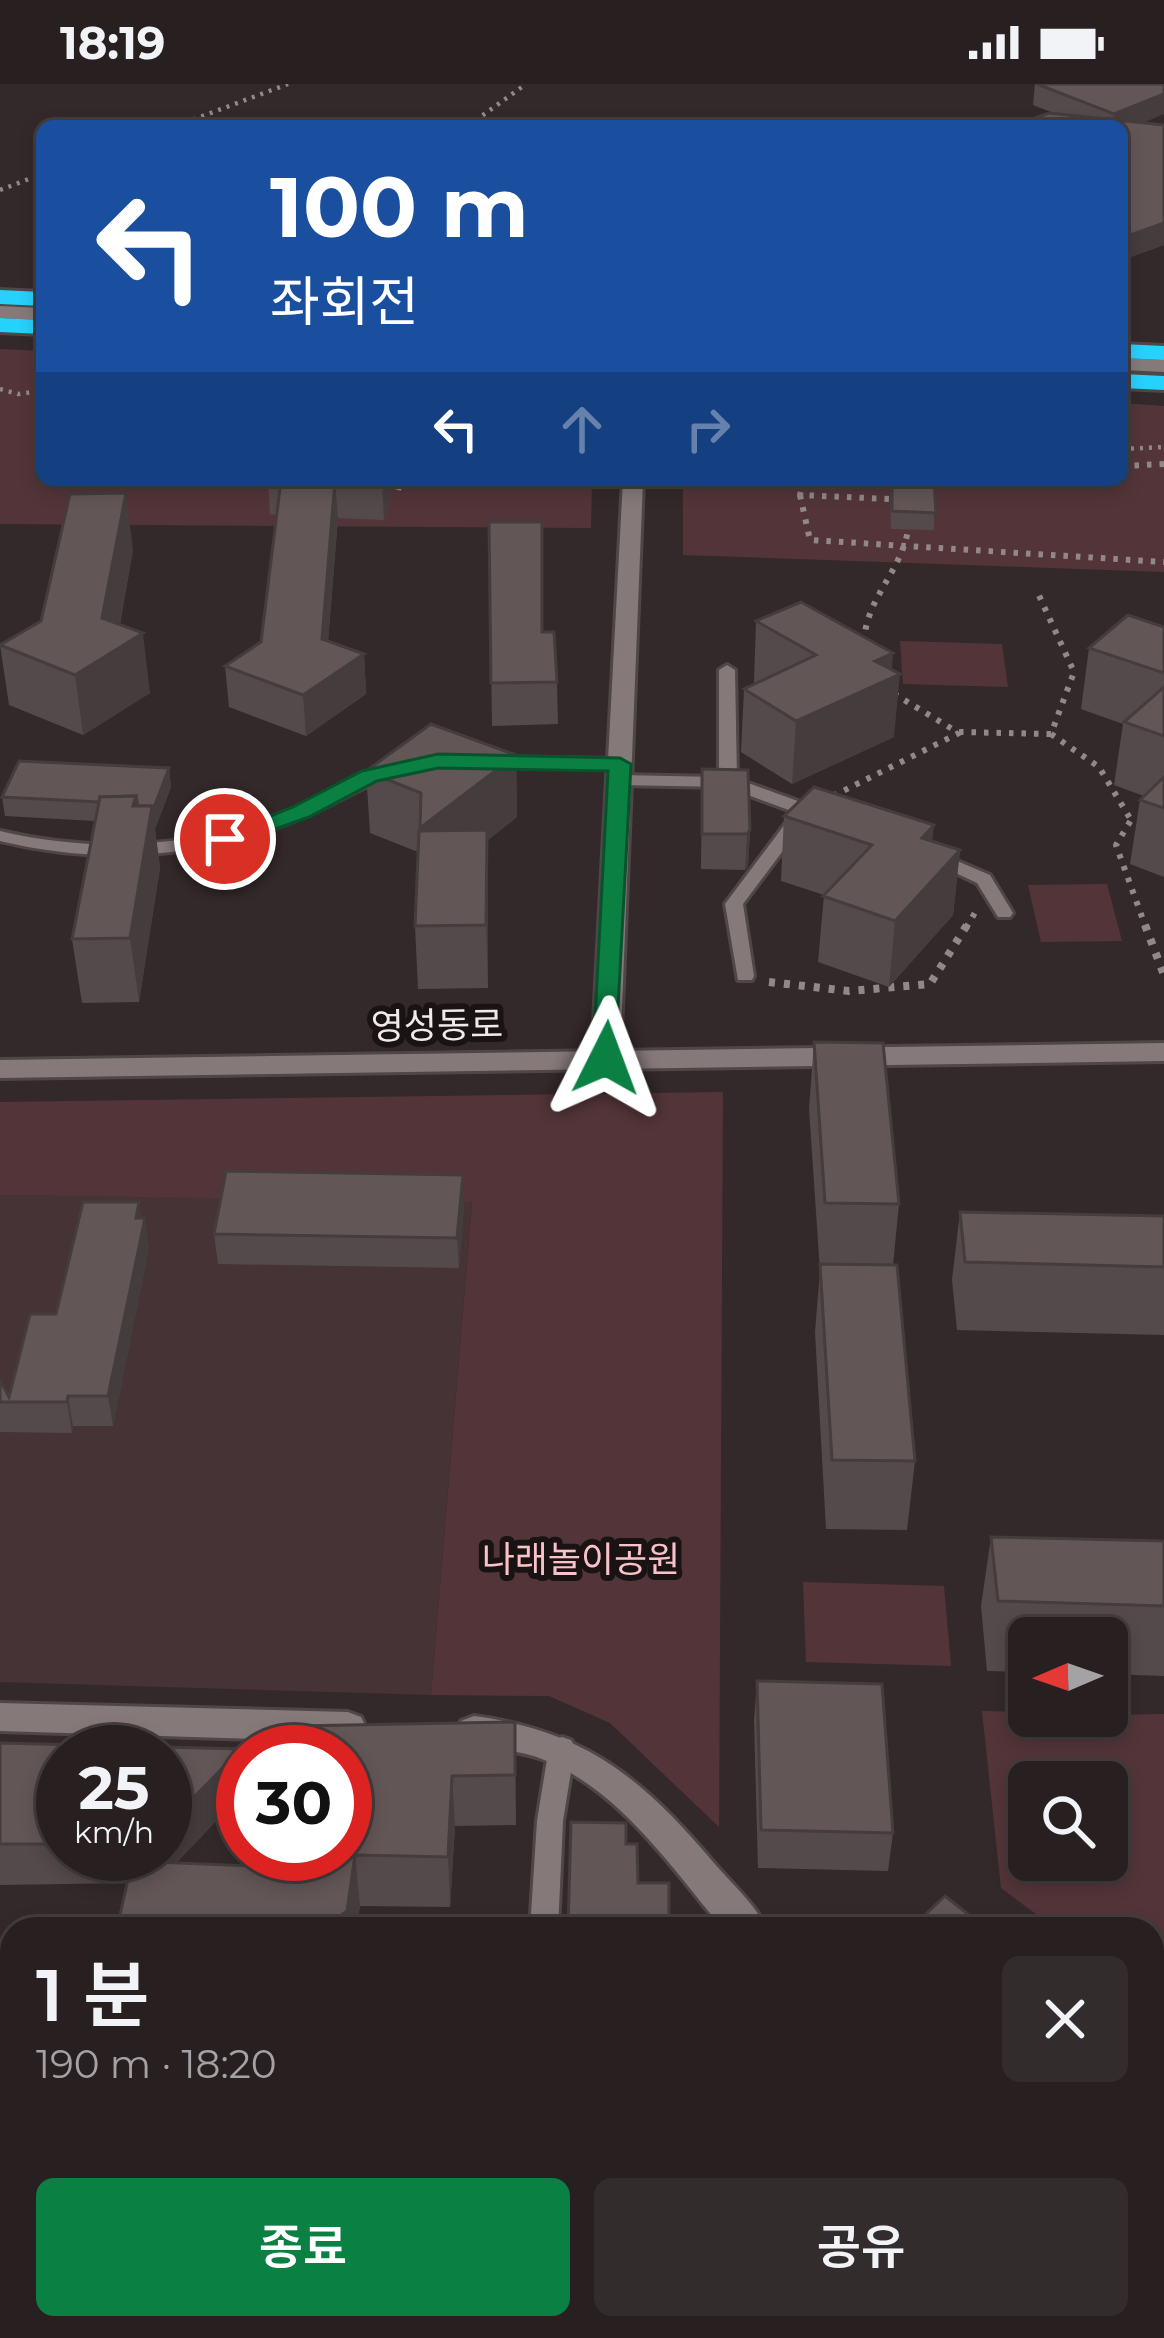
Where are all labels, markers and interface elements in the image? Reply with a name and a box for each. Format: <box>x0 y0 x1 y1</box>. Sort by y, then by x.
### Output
text: 18:19 <box>60 15 165 70</box>
text: 100 m <box>270 156 529 258</box>
icon: left <box>72 168 228 324</box>
text: 좌회전 <box>270 269 419 335</box>
icon: left <box>423 396 489 462</box>
icon: ahead <box>549 396 615 462</box>
icon: right <box>675 396 741 462</box>
pin <box>174 788 276 890</box>
icon: arrive <box>192 806 258 872</box>
position arrow <box>543 995 669 1121</box>
street label: 영성동로 <box>370 1002 504 1048</box>
park label: 나래놀이공원 <box>482 1537 680 1581</box>
north arrow <box>1008 1617 1128 1737</box>
map controls <box>1008 1617 1128 1881</box>
speed limit sign: 30 <box>216 1725 372 1881</box>
text: 25 <box>78 1751 150 1824</box>
button: search <box>1008 1761 1128 1881</box>
text: km/h <box>74 1814 154 1851</box>
text: 1 분 <box>36 1951 150 2039</box>
button: close <box>1002 1956 1128 2082</box>
text: 190 m · 18:20 <box>36 2040 277 2088</box>
button: 종료 <box>36 2178 570 2316</box>
button: 공유 <box>594 2178 1128 2316</box>

